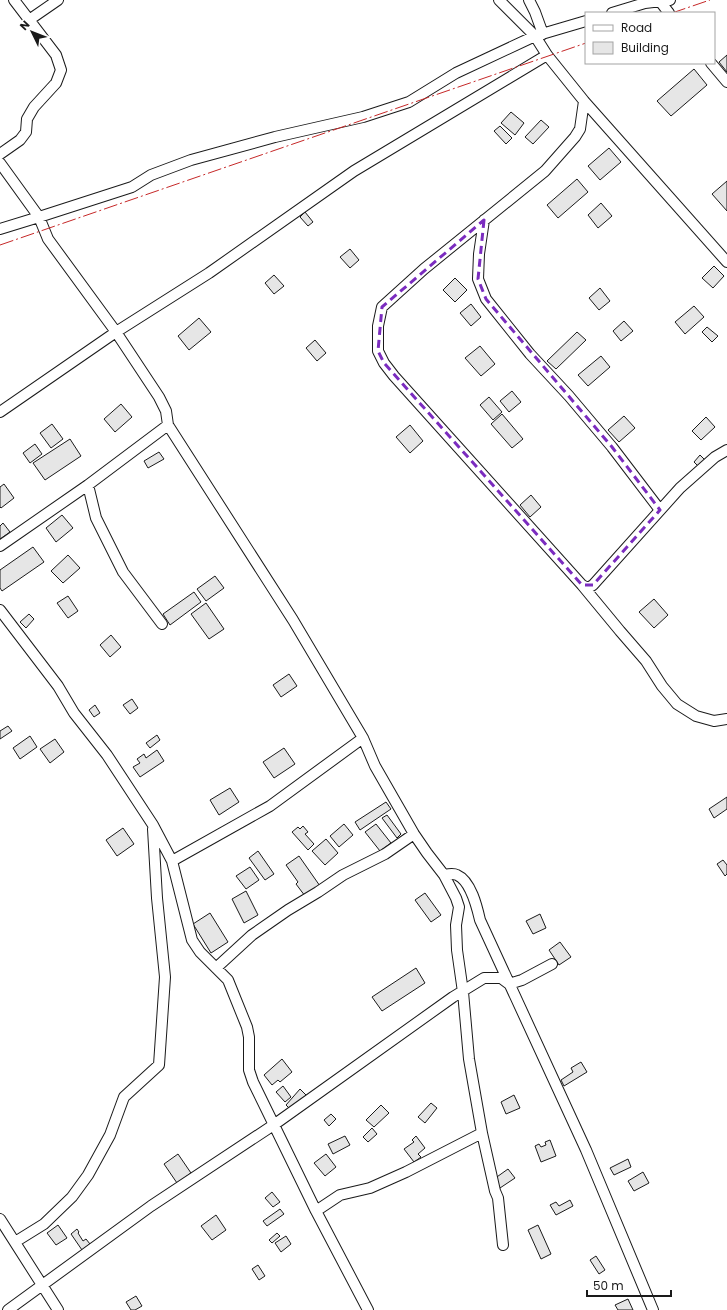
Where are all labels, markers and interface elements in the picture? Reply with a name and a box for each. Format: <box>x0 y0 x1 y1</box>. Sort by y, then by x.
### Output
north arrow <box>12 12 52 52</box>
legend <box>585 12 715 64</box>
text: N <box>16 17 33 34</box>
text: Road <box>621 19 652 36</box>
text: Building <box>621 39 669 56</box>
scale bar <box>587 1272 671 1298</box>
text: 50 m <box>593 1277 624 1294</box>

